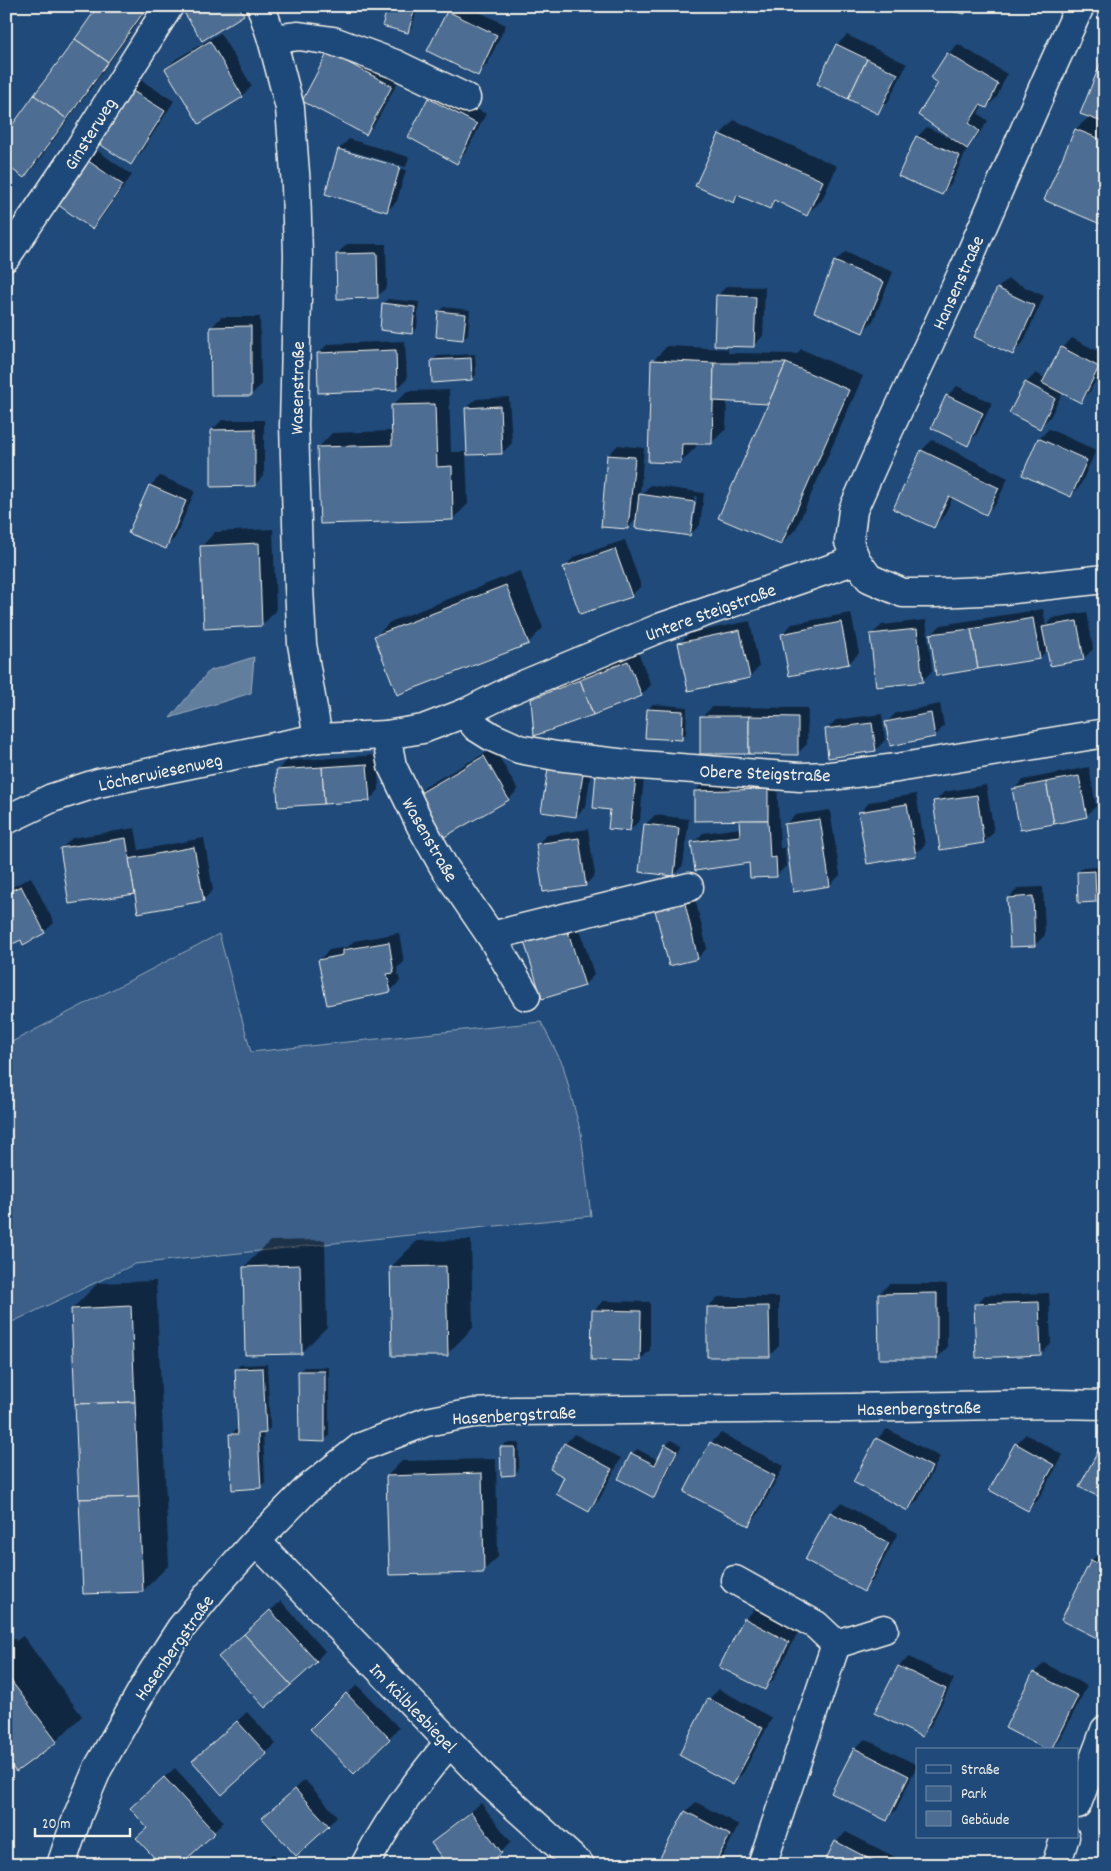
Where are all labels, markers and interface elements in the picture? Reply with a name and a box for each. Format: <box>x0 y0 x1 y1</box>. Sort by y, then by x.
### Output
street label: Ginsterweg <box>59 93 125 176</box>
street label: Hansenstraße <box>927 232 993 335</box>
street label: Wasenstraße <box>285 341 314 435</box>
street label: Untere Steigstraße <box>642 578 780 650</box>
street label: Löcherwiesenweg <box>96 748 225 801</box>
street label: Obere Steigstraße <box>699 760 831 791</box>
street label: Wasenstraße <box>393 794 463 888</box>
street label: Hasenbergstraße <box>857 1396 981 1425</box>
street label: Hasenbergstraße <box>452 1401 577 1434</box>
street label: Hasenbergstraße <box>129 1590 223 1708</box>
street label: Im Kälblesbiegel <box>361 1658 462 1761</box>
legend <box>916 1748 1078 1838</box>
text: Straße <box>961 1760 1000 1782</box>
text: Park <box>961 1784 987 1806</box>
scale bar <box>35 1806 130 1838</box>
text: Gebäude <box>961 1810 1010 1832</box>
text: 20 m <box>42 1814 70 1836</box>

